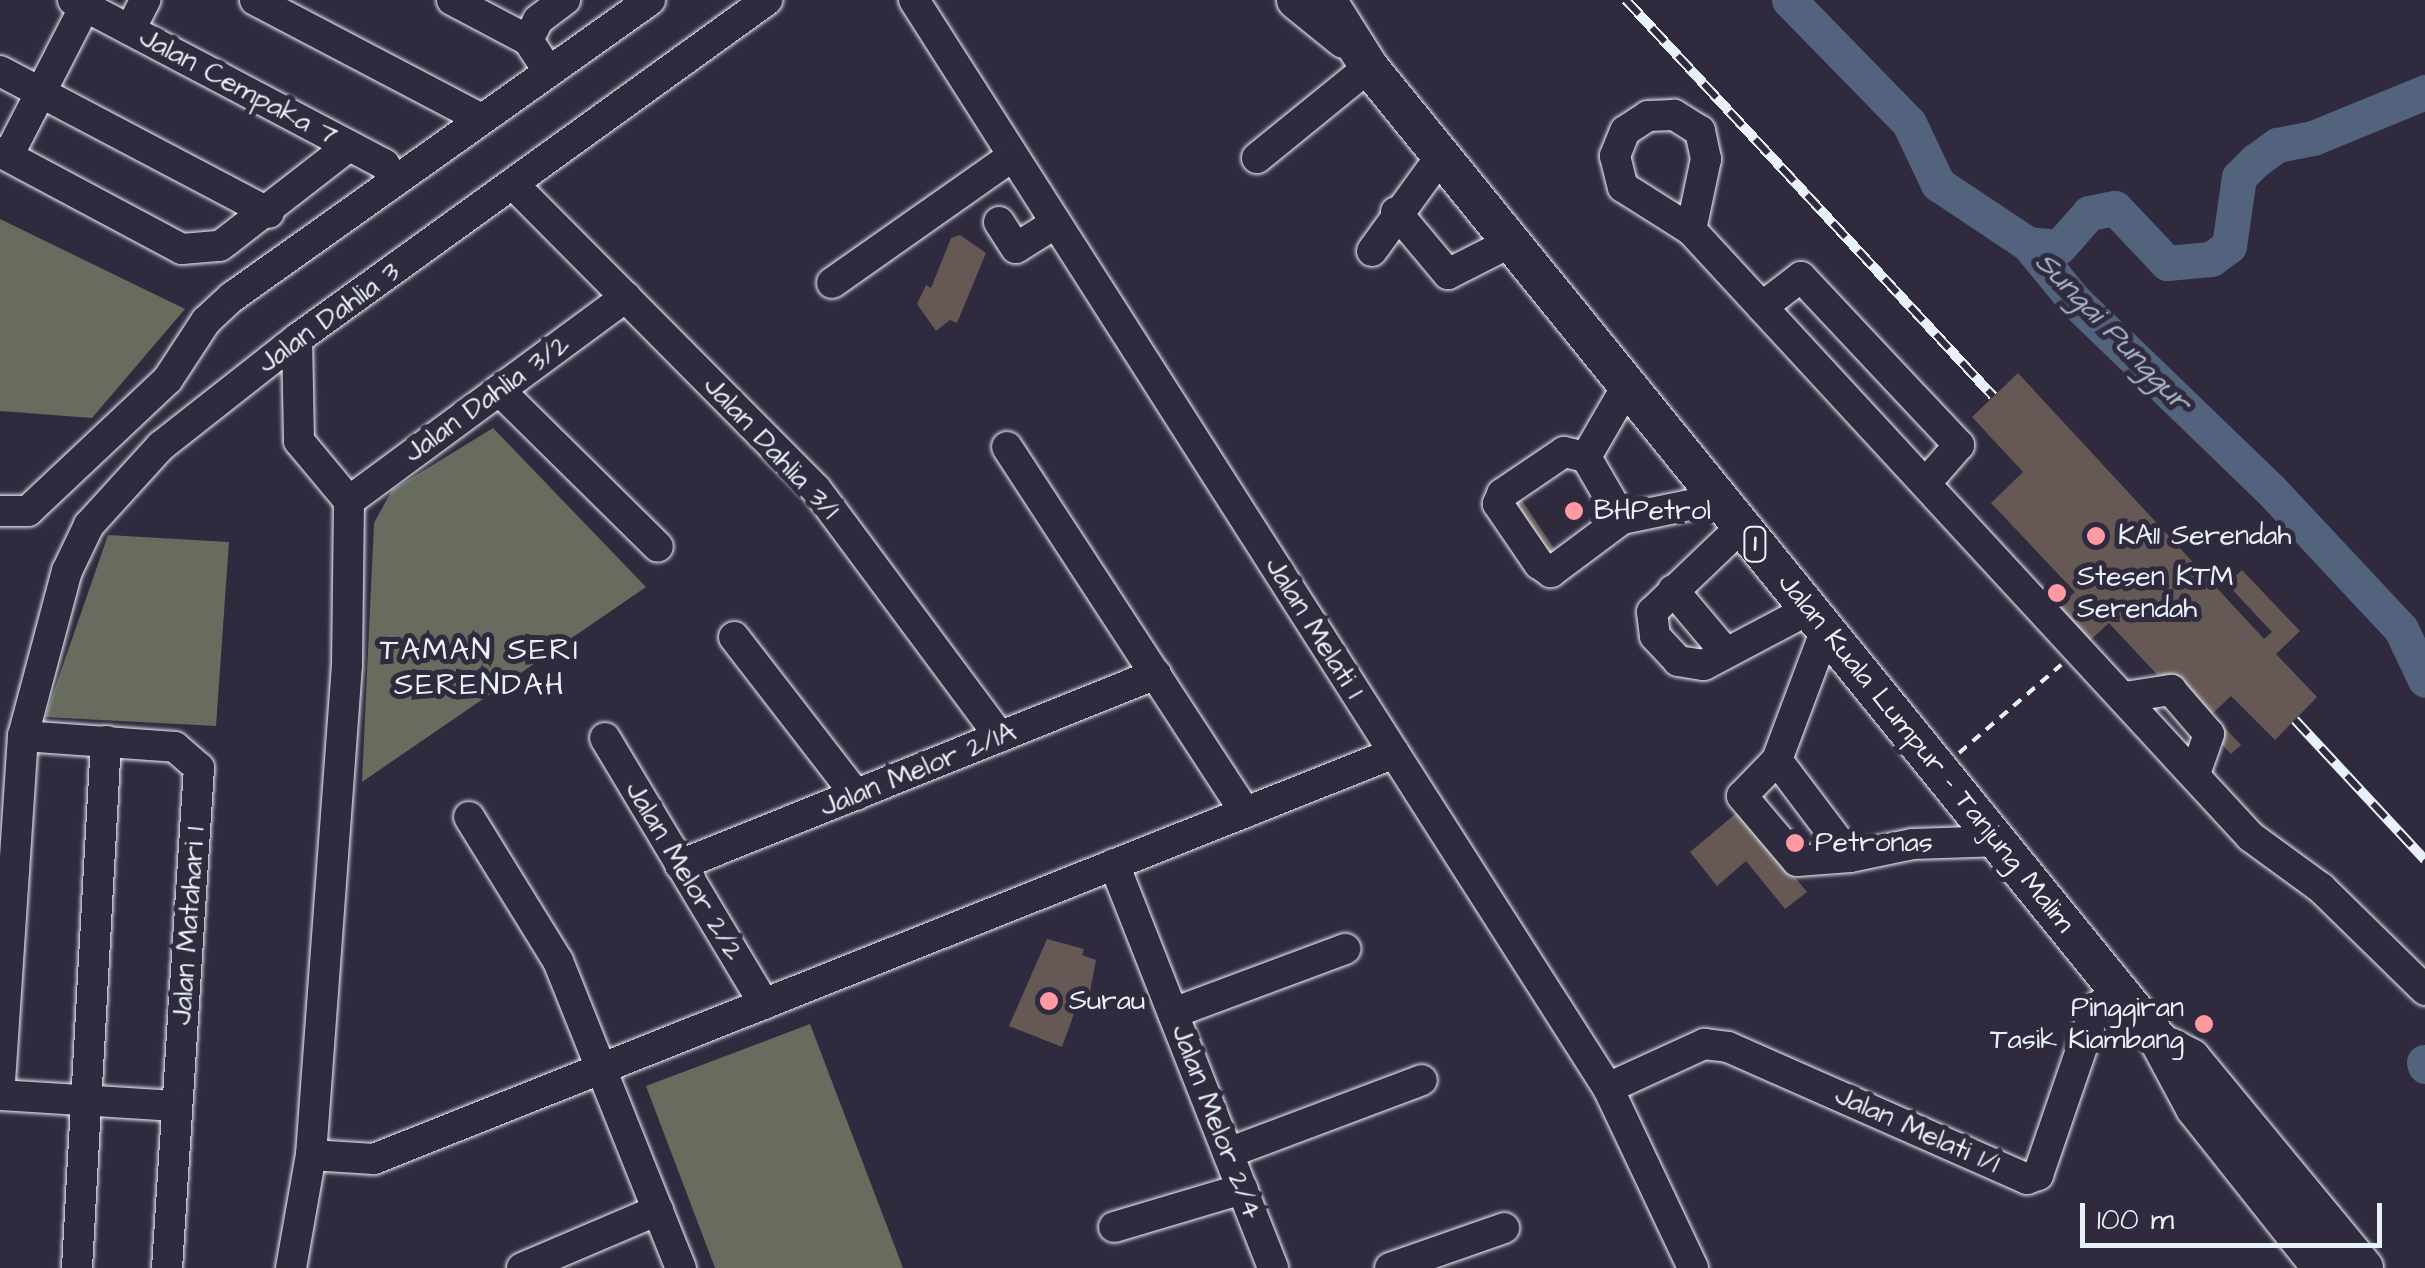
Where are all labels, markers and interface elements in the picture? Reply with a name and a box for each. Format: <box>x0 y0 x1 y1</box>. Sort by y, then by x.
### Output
street label: Jalan Cempaka 7 <box>133 21 343 153</box>
water label: Sungai Punggur <box>2027 244 2199 420</box>
street label: Jalan Dahlia 3 <box>251 255 407 381</box>
street label: Jalan Dahlia 3/2 <box>398 328 576 470</box>
street label: Jalan Dahlia 3/1 <box>696 369 846 527</box>
place label: BHPetrol <box>1594 494 1711 528</box>
marker: BHPetrol <box>1563 500 1585 522</box>
place label: KA11 Serendah <box>2118 519 2291 553</box>
marker: KA11 Serendah <box>2083 523 2109 549</box>
road number: 1 <box>1742 524 1768 564</box>
street label: Jalan Melati 1 <box>1257 551 1371 705</box>
place label: Stesen KTM Serendah <box>2077 560 2233 626</box>
street label: Jalan Kuala Lumpur - Tanjung Malim <box>1771 567 2081 939</box>
marker: Stesen KTM Serendah <box>2046 582 2068 604</box>
district label: TAMAN SERI SERENDAH <box>380 632 580 702</box>
street label: Jalan Melor 2/1A <box>815 715 1021 825</box>
street label: Jalan Melor 2/2 <box>617 775 751 967</box>
street label: Jalan Matahari 1 <box>165 826 213 1026</box>
place label: Petronas <box>1815 826 1933 860</box>
marker: Petronas <box>1784 832 1806 854</box>
place label: Surau <box>1069 984 1145 1018</box>
marker: Surau <box>1038 990 1060 1012</box>
place label: Pinggiran Tasik Kiambang <box>1990 991 2184 1057</box>
marker: Pinggiran Tasik Kiambang <box>2193 1013 2215 1035</box>
street label: Jalan Melor 2/4 <box>1163 1020 1269 1224</box>
street label: Jalan Melati 1/1 <box>1830 1079 2004 1181</box>
scale bar <box>2085 1183 2388 1245</box>
text: 100 m <box>2097 1199 2174 1241</box>

